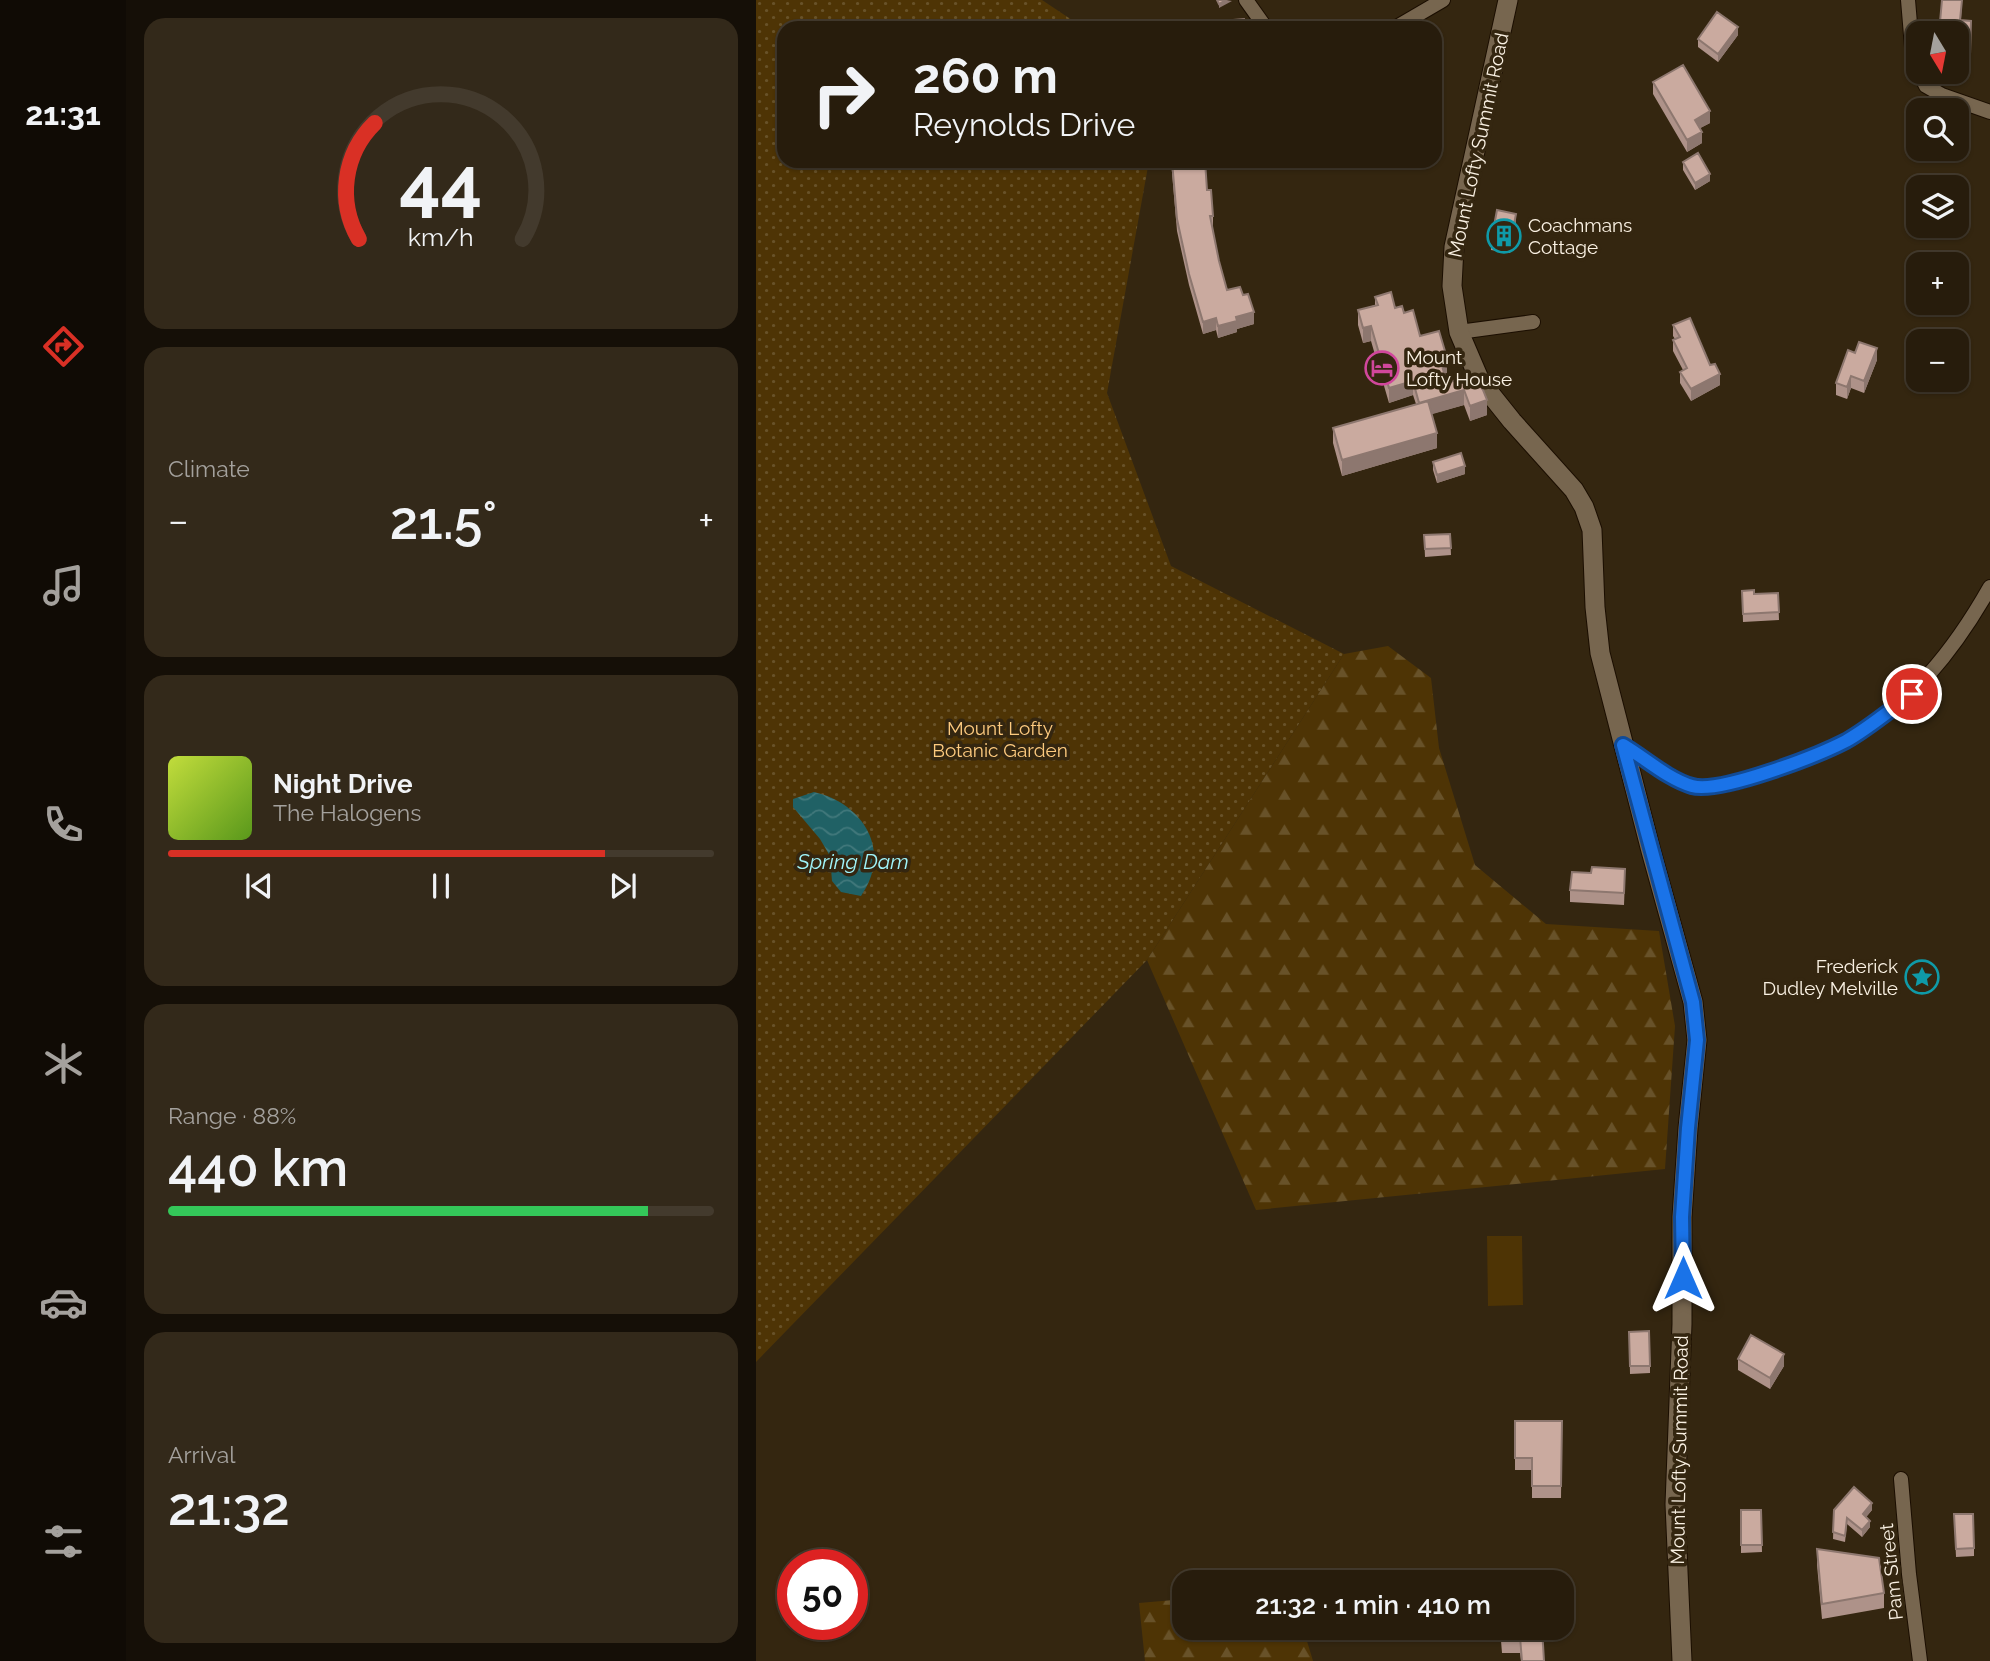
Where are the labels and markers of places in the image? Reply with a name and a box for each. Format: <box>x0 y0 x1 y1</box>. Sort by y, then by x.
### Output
place label: Coachmans Cottage <box>1528 214 1632 258</box>
building icon: Coachmans Cottage <box>1485 217 1523 255</box>
place label: Mount Lofty House <box>1406 346 1512 390</box>
hotel icon: Mount Lofty House <box>1363 349 1401 387</box>
pin <box>1882 664 1942 724</box>
place label: Frederick Dudley Melville <box>1762 955 1898 999</box>
place icon: Frederick Dudley Melville <box>1903 958 1941 996</box>

